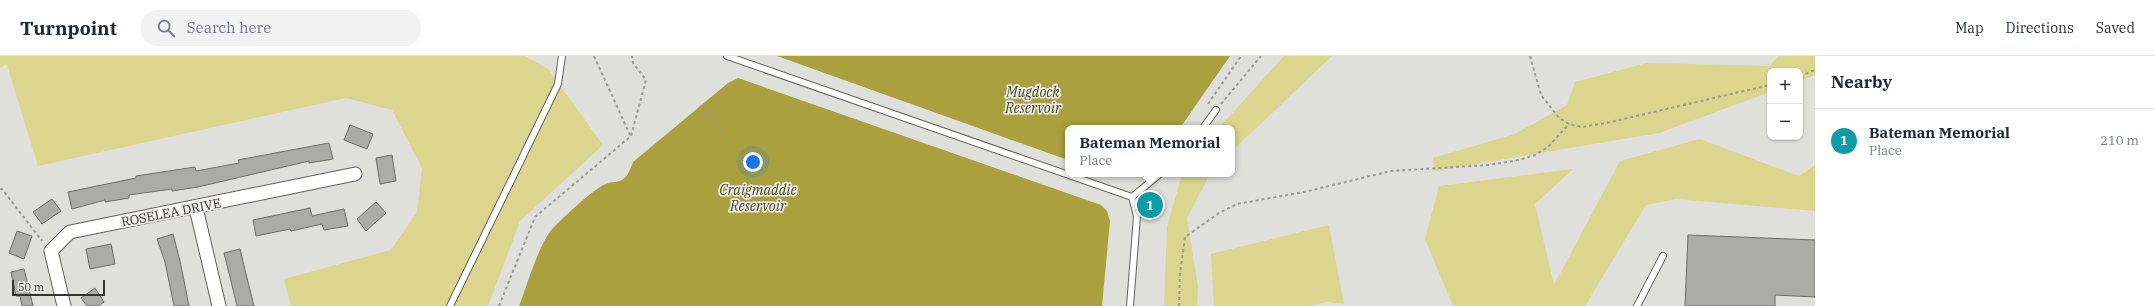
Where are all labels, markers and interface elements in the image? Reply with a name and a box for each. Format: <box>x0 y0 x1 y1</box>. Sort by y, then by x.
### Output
search box <box>141 10 421 46</box>
text: Turnpoint <box>20 16 117 40</box>
icon: search <box>155 17 177 39</box>
text: Search here <box>187 18 271 37</box>
text: Map <box>1955 19 1984 37</box>
text: Directions <box>2006 19 2074 37</box>
text: Saved <box>2096 19 2135 37</box>
map controls <box>1767 68 1803 140</box>
button: + <box>1767 68 1803 104</box>
text: Nearby <box>1831 71 1892 93</box>
water label: Mugdock Reservoir <box>1004 83 1062 117</box>
button: − <box>1767 104 1803 140</box>
text: Bateman Memorial <box>1869 123 2010 142</box>
popup <box>1065 125 1235 177</box>
text: 1 <box>1840 132 1848 149</box>
text: 210 m <box>2100 132 2139 149</box>
text: Bateman Memorial <box>1080 133 1220 152</box>
text: Place <box>1869 142 1902 159</box>
your location <box>743 152 763 172</box>
text: Place <box>1080 152 1112 169</box>
water label: Craigmaddie Reservoir <box>719 181 798 215</box>
pin: 1 <box>1137 190 1163 220</box>
street label: ROSELEA DRIVE <box>120 194 222 230</box>
scale bar <box>12 278 105 297</box>
text: 50 m <box>18 280 44 294</box>

